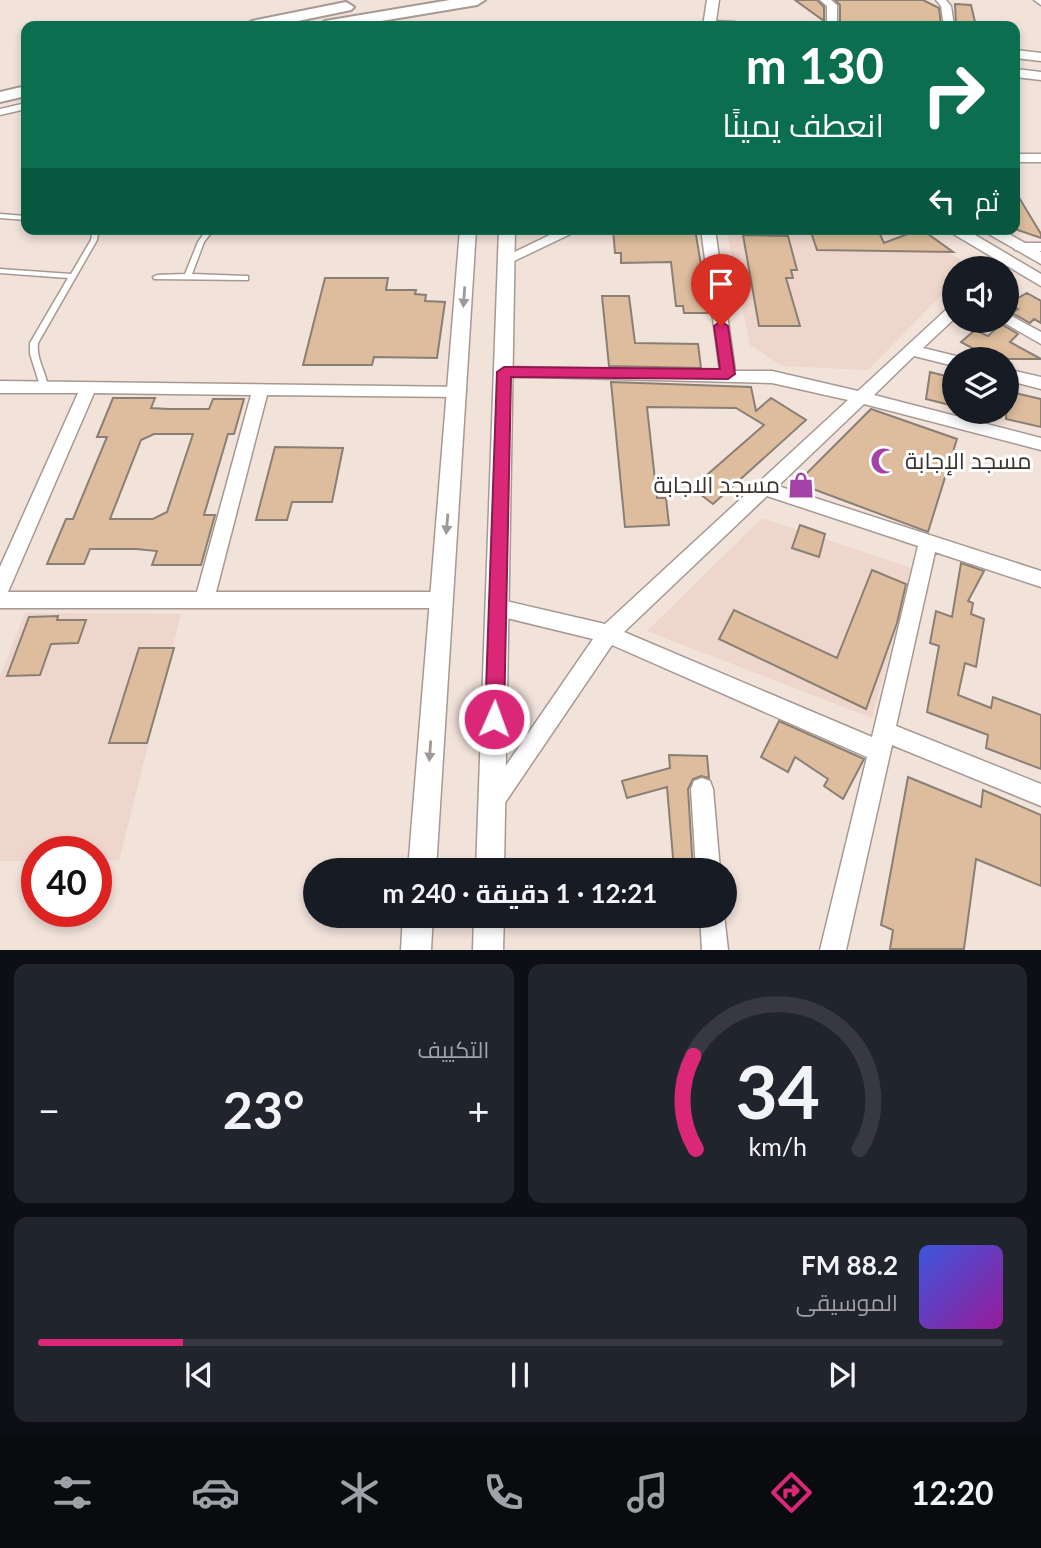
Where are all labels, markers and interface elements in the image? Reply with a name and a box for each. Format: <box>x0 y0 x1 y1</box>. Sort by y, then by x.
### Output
text: 130 m <box>746 36 884 94</box>
icon: right <box>908 49 999 140</box>
text: انعطف يمينًا <box>722 105 884 144</box>
icon: left <box>923 182 961 220</box>
text: ثم <box>975 185 999 217</box>
pin <box>691 254 751 326</box>
map controls <box>942 256 1019 424</box>
button: sound <box>942 256 1019 333</box>
icon: arrive <box>702 265 740 303</box>
one-way arrow <box>458 287 469 309</box>
button: layers <box>942 347 1019 424</box>
mosque icon: مسجد الإجابة <box>869 446 899 476</box>
place label: مسجد الإجابة <box>905 446 1032 476</box>
place label: مسجد الاجابة <box>653 470 780 498</box>
shop icon: مسجد الاجابة <box>786 470 816 500</box>
one-way arrow <box>441 513 452 535</box>
position arrow <box>457 682 531 756</box>
one-way arrow <box>424 740 435 762</box>
speed limit sign: 40 <box>21 836 112 927</box>
text: 12:21 · 1 دقيقة · 240 m <box>383 877 657 909</box>
text: التكييف <box>417 1035 490 1063</box>
text: 34 <box>735 1048 819 1136</box>
text: 23° <box>223 1078 305 1140</box>
text: − <box>38 1087 60 1133</box>
text: + <box>467 1087 490 1133</box>
text: km/h <box>748 1131 807 1161</box>
text: 88.2 FM <box>801 1249 898 1281</box>
text: الموسيقى <box>796 1288 898 1316</box>
icon: previous <box>180 1356 218 1394</box>
icon: pause <box>501 1356 539 1394</box>
icon: next <box>823 1356 861 1394</box>
icon: filters <box>48 1468 97 1517</box>
icon: car <box>191 1468 240 1517</box>
icon: climate <box>335 1468 384 1517</box>
icon: phone <box>479 1468 528 1517</box>
icon: music <box>623 1468 672 1517</box>
icon: directions <box>767 1468 816 1517</box>
text: 12:20 <box>911 1473 994 1512</box>

